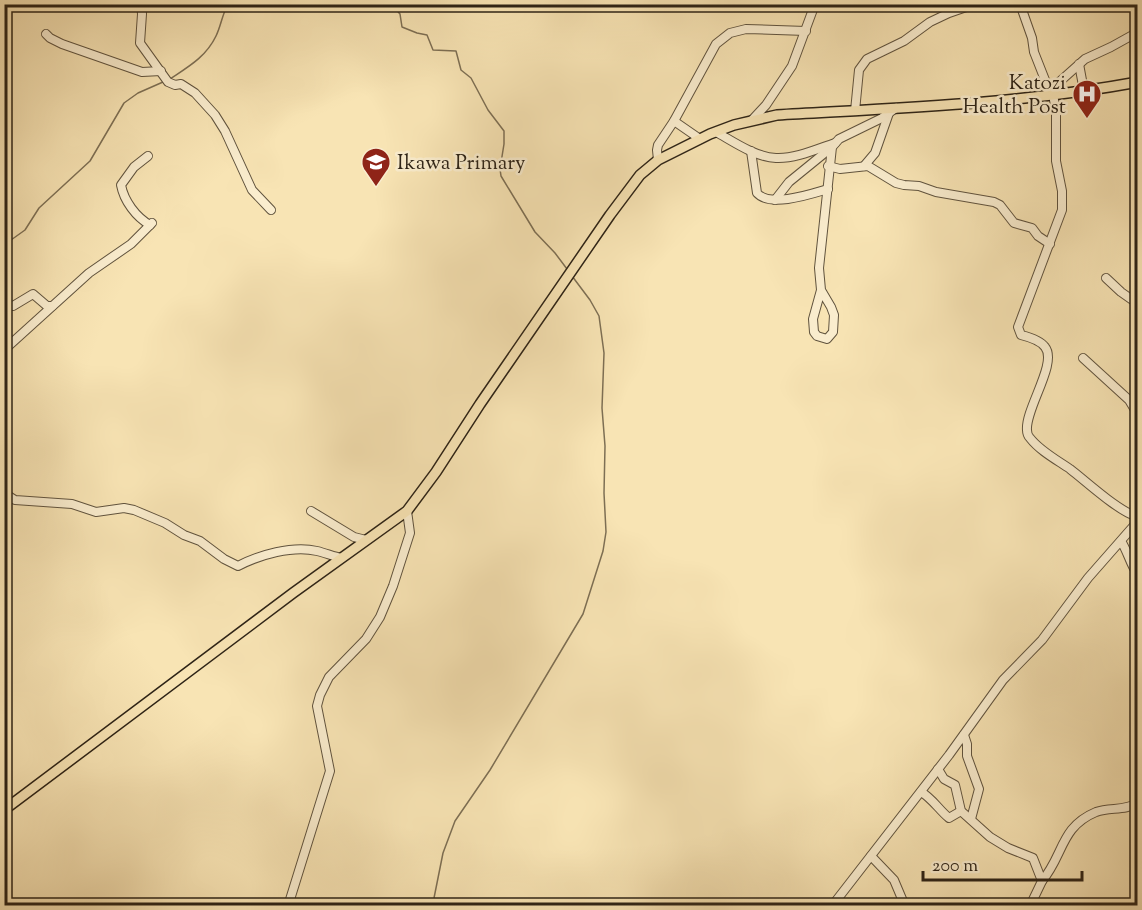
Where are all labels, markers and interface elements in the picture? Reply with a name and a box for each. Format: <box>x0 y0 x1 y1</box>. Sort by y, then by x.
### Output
place label: Katozi Health Post <box>962 69 1066 123</box>
hospital icon: Katozi Health Post <box>1071 78 1103 120</box>
school or university icon: Ikawa Primary <box>360 146 392 188</box>
place label: Ikawa Primary <box>397 149 526 179</box>
scale bar <box>923 844 1082 882</box>
text: 200 m <box>932 854 978 880</box>

